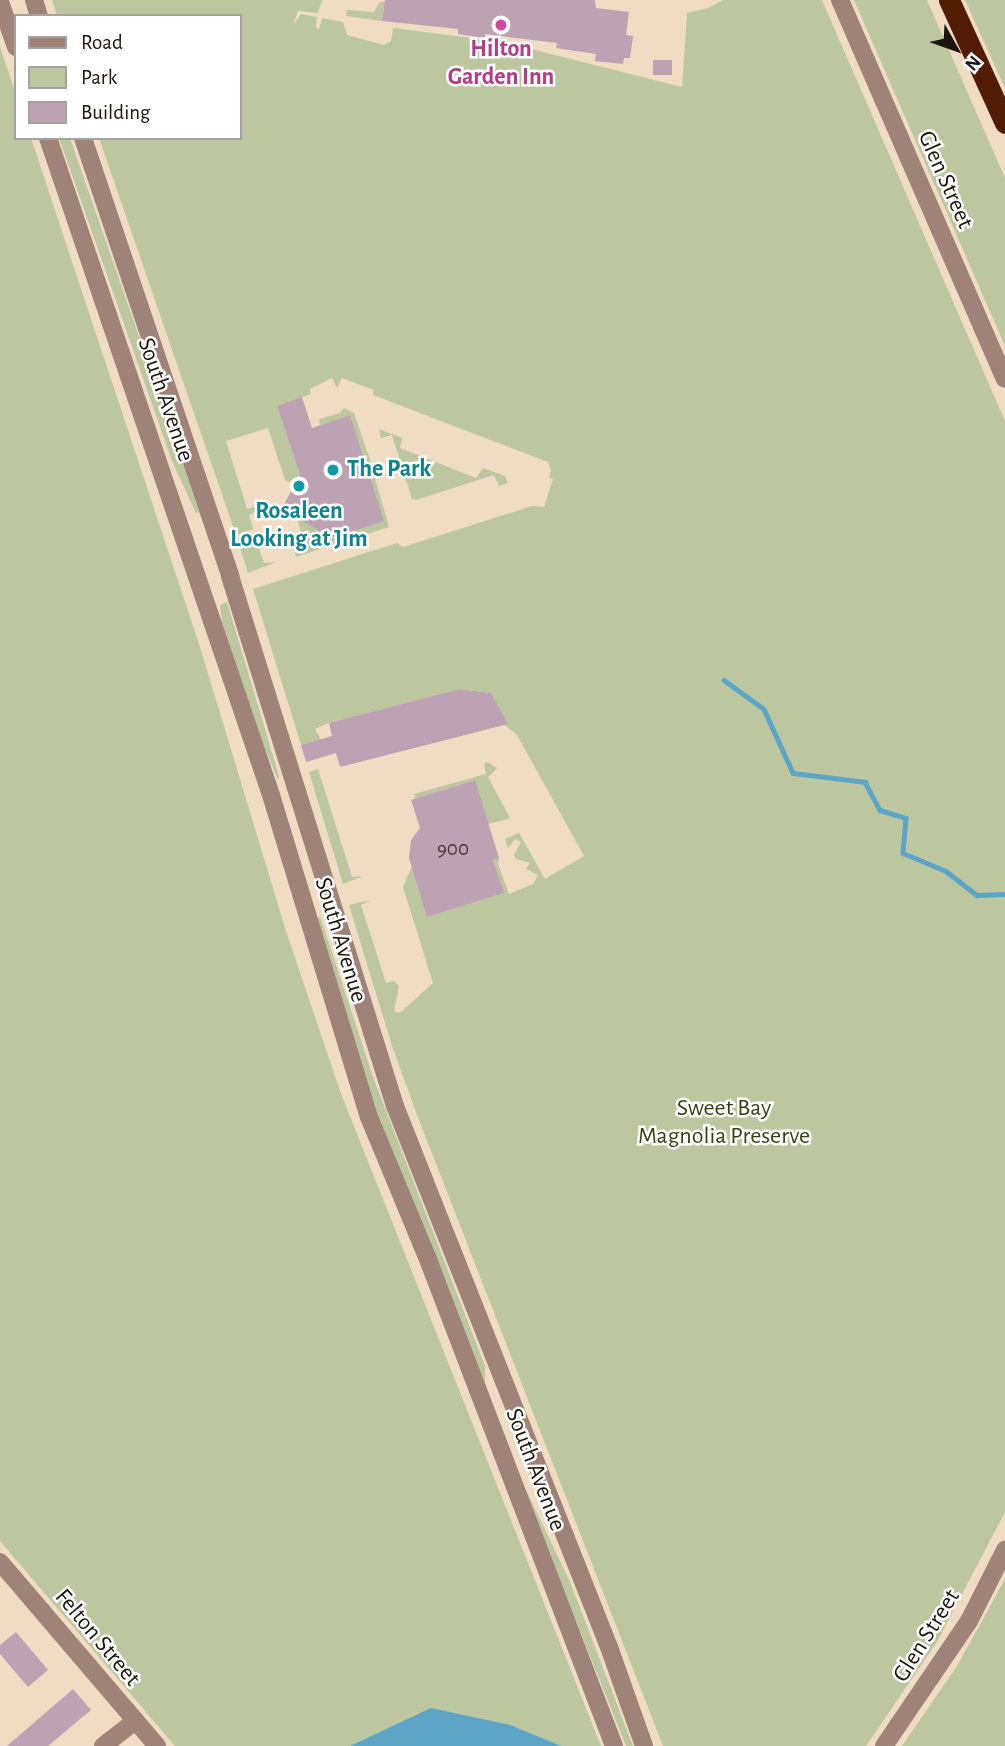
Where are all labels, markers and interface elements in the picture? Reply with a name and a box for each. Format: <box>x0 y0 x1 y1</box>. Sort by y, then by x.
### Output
legend <box>14 14 242 140</box>
north arrow <box>921 14 991 84</box>
marker: Hilton Garden Inn <box>493 17 509 33</box>
text: Road <box>81 32 123 53</box>
place label: Hilton Garden Inn <box>448 36 554 92</box>
text: N <box>961 52 984 74</box>
text: Park <box>81 67 117 88</box>
text: Building <box>81 102 150 123</box>
street label: Glen Street <box>911 127 979 233</box>
street label: South Avenue <box>130 334 200 466</box>
place label: The Park <box>347 456 431 484</box>
marker: The Park <box>325 462 341 478</box>
marker: Rosaleen Looking at Jim <box>291 478 307 494</box>
place label: Rosaleen Looking at Jim <box>230 498 368 554</box>
house number: 900 <box>437 836 469 862</box>
street label: South Avenue <box>307 874 373 1006</box>
park label: Sweet Bay Magnolia Preserve <box>638 1095 810 1151</box>
street label: South Avenue <box>498 1405 572 1535</box>
street label: Felton Street <box>48 1583 146 1693</box>
street label: Glen Street <box>887 1584 967 1688</box>

